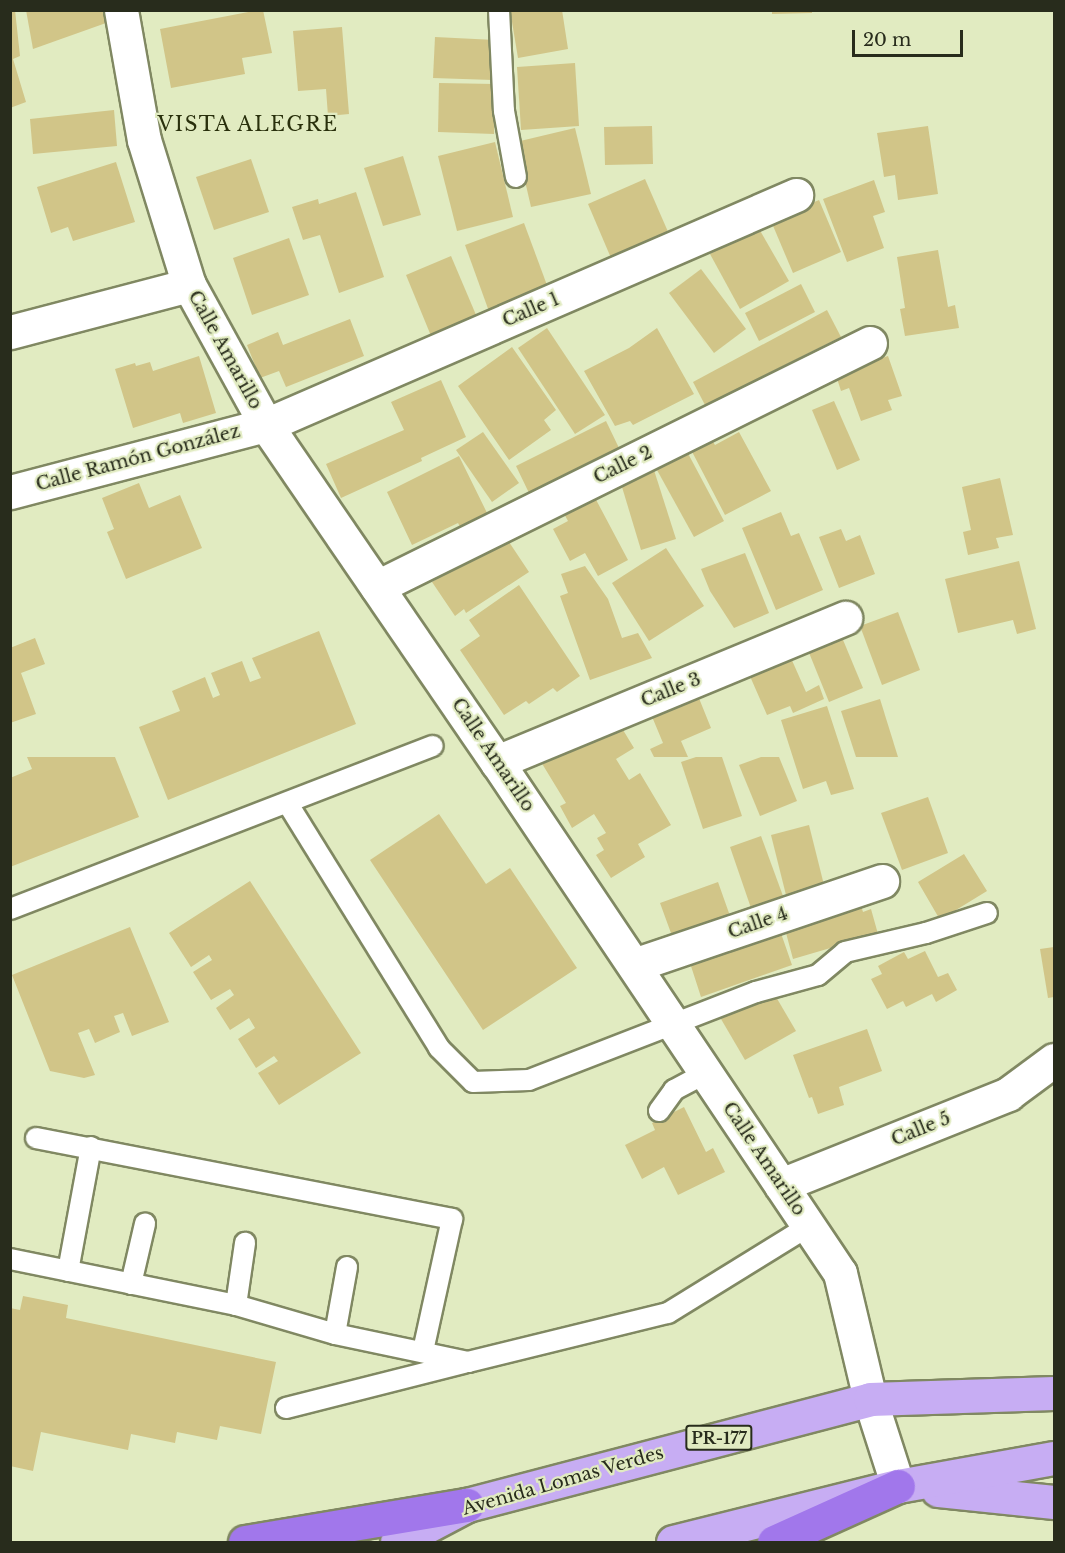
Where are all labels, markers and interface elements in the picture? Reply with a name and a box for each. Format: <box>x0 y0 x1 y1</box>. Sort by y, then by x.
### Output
scale bar <box>855 18 966 56</box>
text: 20 m <box>863 29 911 51</box>
district label: VISTA ALEGRE <box>157 112 339 136</box>
street label: Calle Amarillo <box>183 287 267 413</box>
street label: Calle 1 <box>499 288 563 332</box>
street label: Calle Ramón González <box>34 420 242 496</box>
street label: Calle 2 <box>590 442 656 488</box>
street label: Calle 3 <box>638 668 704 712</box>
street label: Calle Amarillo <box>447 694 539 816</box>
street label: Calle 4 <box>725 903 791 943</box>
street label: Calle Amarillo <box>718 1098 810 1220</box>
street label: Calle 5 <box>888 1107 954 1151</box>
road number: PR-177 <box>684 1425 754 1451</box>
street label: Avenida Lomas Verdes <box>460 1442 666 1520</box>

